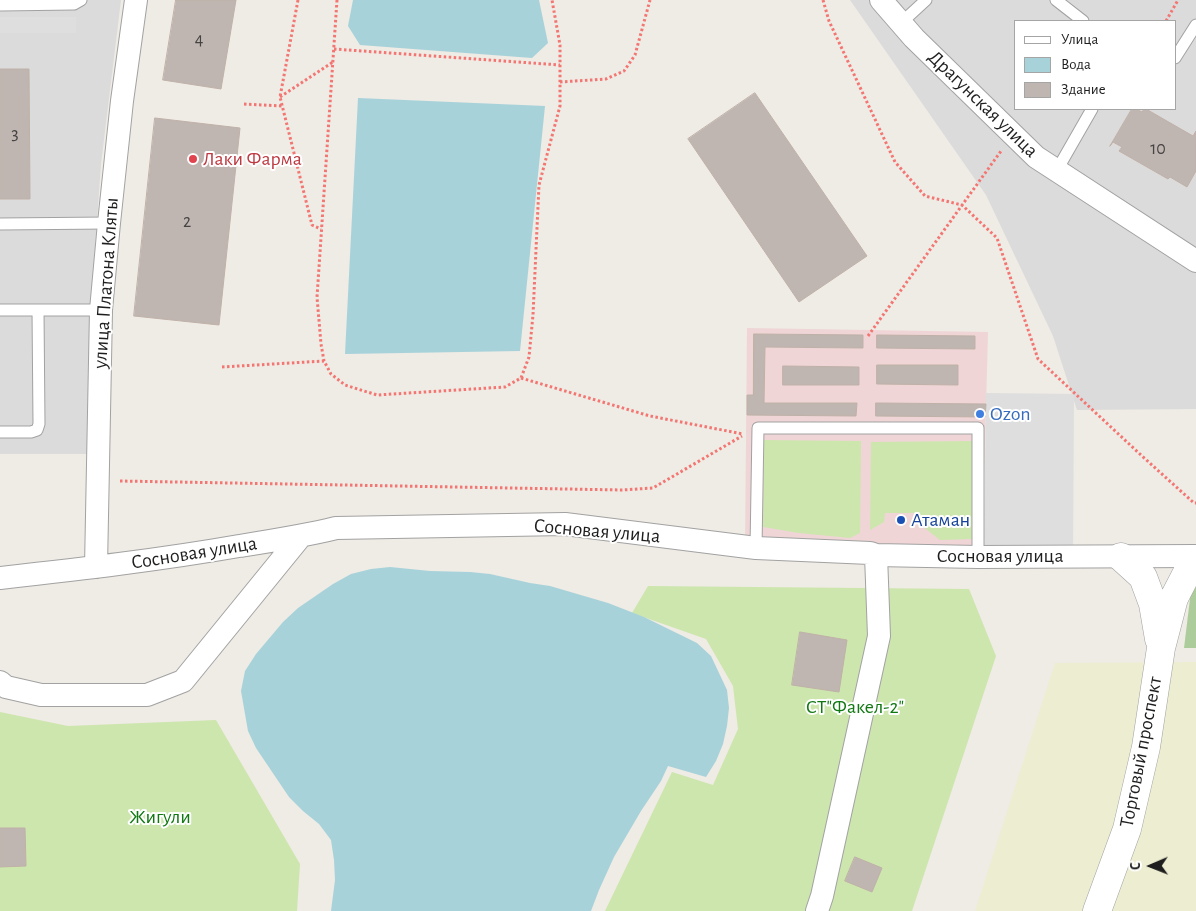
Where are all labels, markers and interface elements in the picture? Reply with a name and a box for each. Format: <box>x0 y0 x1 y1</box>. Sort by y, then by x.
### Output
legend <box>1014 20 1176 110</box>
house number: 4 <box>195 29 203 51</box>
text: Улица <box>1061 32 1098 47</box>
street label: Драгунская улица <box>923 45 1043 163</box>
text: Вода <box>1061 57 1091 72</box>
text: Здание <box>1061 82 1106 97</box>
house number: 3 <box>11 123 19 145</box>
house number: 10 <box>1150 138 1166 160</box>
place label: Лаки Фарма <box>203 147 302 171</box>
marker: Лаки Фарма <box>187 153 199 165</box>
street label: улица Платона Кляты <box>88 197 124 369</box>
house number: 2 <box>183 211 191 233</box>
place label: Ozon <box>990 402 1031 426</box>
marker: Ozon <box>974 408 986 420</box>
place label: Атаман <box>911 508 970 532</box>
street label: Сосновая улица <box>533 514 661 548</box>
marker: Атаман <box>895 514 907 526</box>
street label: Сосновая улица <box>129 531 259 575</box>
street label: Сосновая улица <box>936 544 1064 568</box>
street label: Торговый проспект <box>1115 675 1167 829</box>
park label: СТ"Факел-2" <box>806 695 904 719</box>
park label: Жигули <box>129 805 191 829</box>
north arrow <box>1126 841 1176 891</box>
text: С <box>1129 862 1143 870</box>

